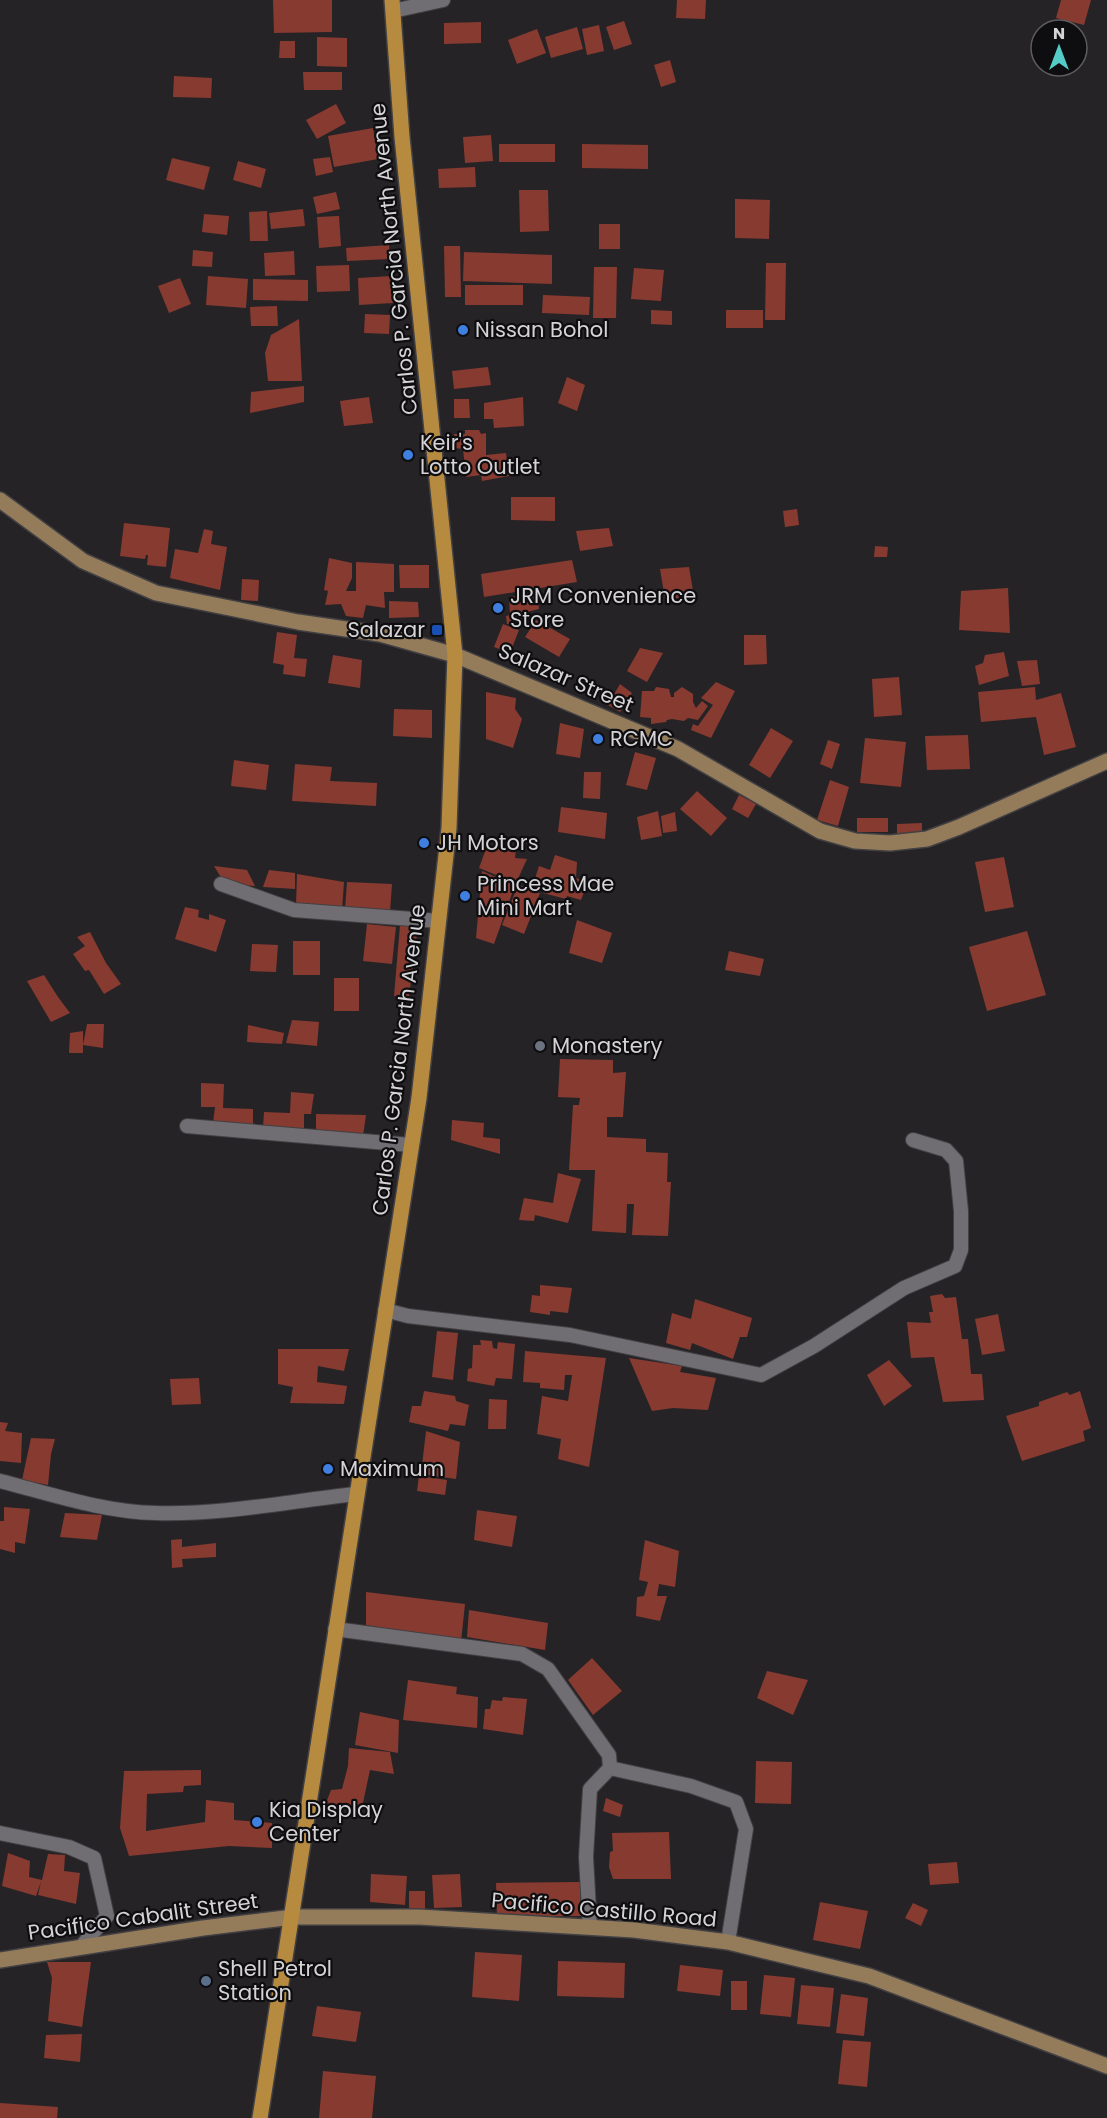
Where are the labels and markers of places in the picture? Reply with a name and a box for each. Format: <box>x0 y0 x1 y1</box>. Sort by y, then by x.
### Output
place label: Nissan Bohol <box>475 315 608 344</box>
marker: Nissan Bohol <box>456 323 470 337</box>
place label: Keir's Lotto Outlet <box>420 428 540 481</box>
marker: Keir's Lotto Outlet <box>401 448 415 462</box>
place label: JRM Convenience Store <box>510 581 696 634</box>
marker: JRM Convenience Store <box>491 601 505 615</box>
place label: Salazar <box>348 615 425 644</box>
marker: Salazar <box>430 623 444 637</box>
place label: RCMC <box>610 724 673 753</box>
marker: RCMC <box>591 732 605 746</box>
place label: JH Motors <box>436 828 539 857</box>
marker: JH Motors <box>417 836 431 850</box>
place label: Princess Mae Mini Mart <box>477 869 614 922</box>
marker: Princess Mae Mini Mart <box>458 889 472 903</box>
place label: Monastery <box>552 1031 663 1060</box>
marker: Monastery <box>533 1039 547 1053</box>
place label: Maximum <box>340 1454 444 1483</box>
marker: Maximum <box>321 1462 335 1476</box>
place label: Kia Display Center <box>269 1795 383 1848</box>
marker: Kia Display Center <box>250 1815 264 1829</box>
place label: Shell Petrol Station <box>218 1954 332 2007</box>
marker: Shell Petrol Station <box>199 1974 213 1988</box>

